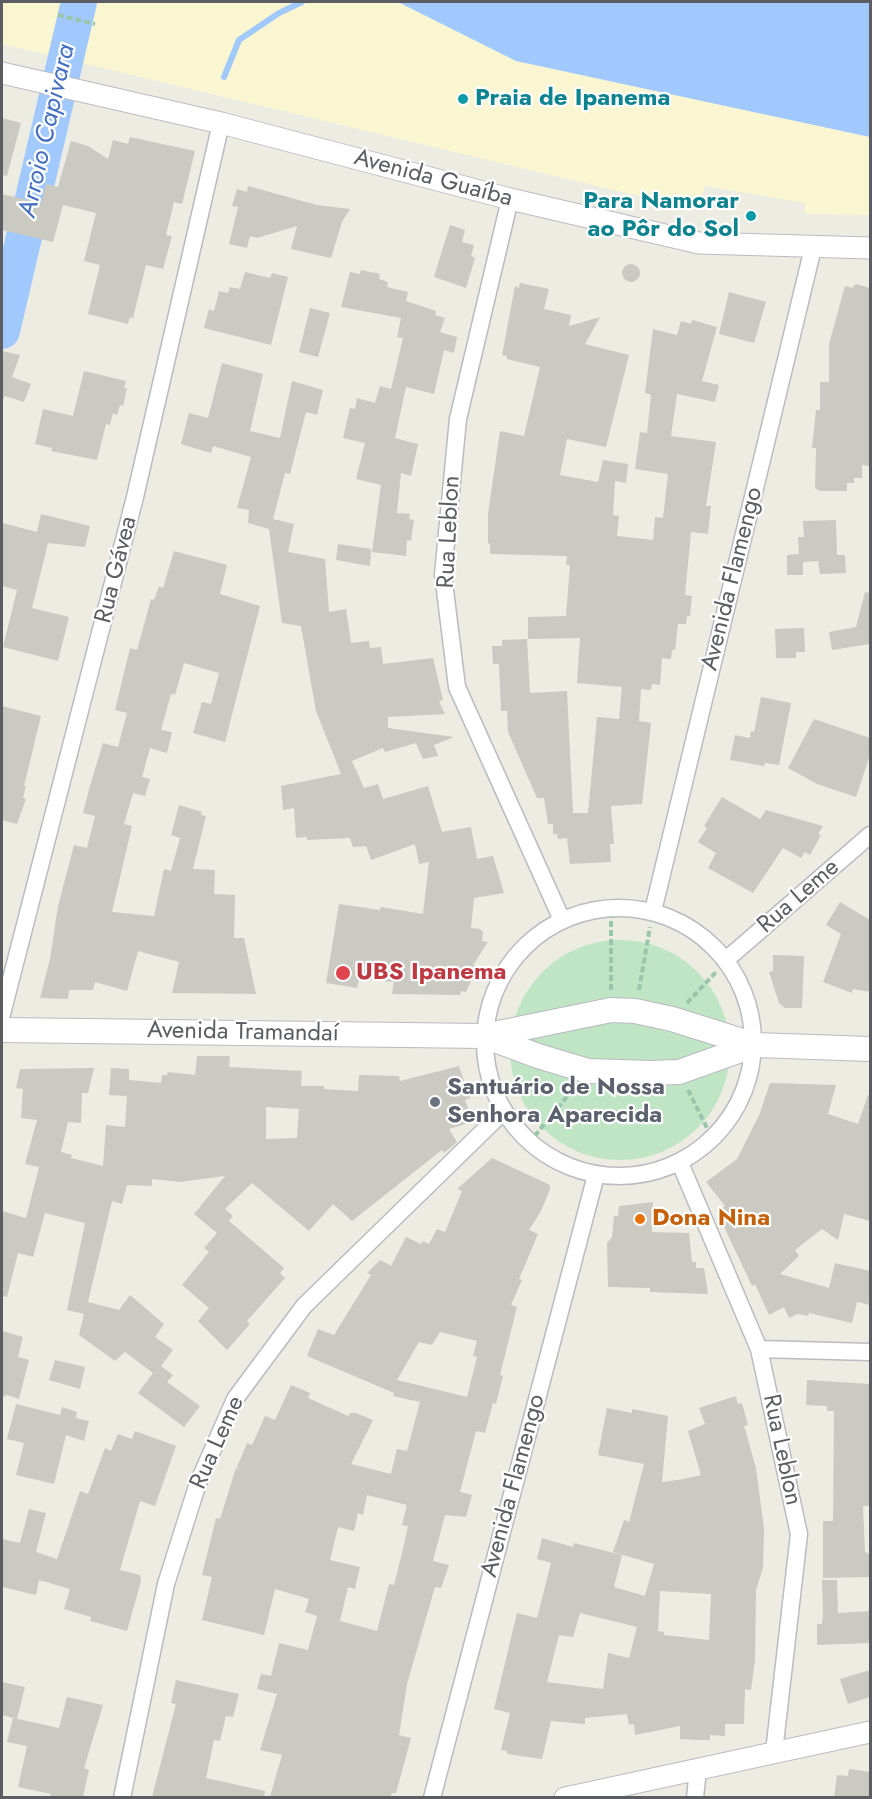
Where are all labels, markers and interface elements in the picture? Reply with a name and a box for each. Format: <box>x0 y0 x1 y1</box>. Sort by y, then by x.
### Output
water label: Arroio Capivara <box>13 41 83 221</box>
place label: Praia de Ipanema <box>475 85 670 113</box>
marker: Praia de Ipanema <box>456 92 470 106</box>
street label: Avenida Guaíba <box>351 144 515 214</box>
place label: Para Namorar ao Pôr do Sol <box>583 188 739 244</box>
marker: Para Namorar ao Pôr do Sol <box>744 209 758 223</box>
street label: Rua Leblon <box>433 475 467 589</box>
street label: Avenida Flamengo <box>696 484 770 674</box>
street label: Rua Gávea <box>90 514 144 626</box>
street label: Rua Leme <box>752 854 846 940</box>
place label: UBS Ipanema <box>356 959 507 987</box>
marker: UBS Ipanema <box>334 964 352 982</box>
street label: Avenida Tramandaí <box>147 1017 339 1049</box>
place label: Santuário de Nossa Senhora Aparecida <box>447 1074 665 1130</box>
marker: Santuário de Nossa Senhora Aparecida <box>428 1095 442 1109</box>
place label: Dona Nina <box>652 1205 770 1233</box>
marker: Dona Nina <box>633 1212 647 1226</box>
street label: Avenida Flamengo <box>476 1391 552 1581</box>
street label: Rua Leme <box>185 1392 251 1494</box>
street label: Rua Leblon <box>755 1392 807 1508</box>

